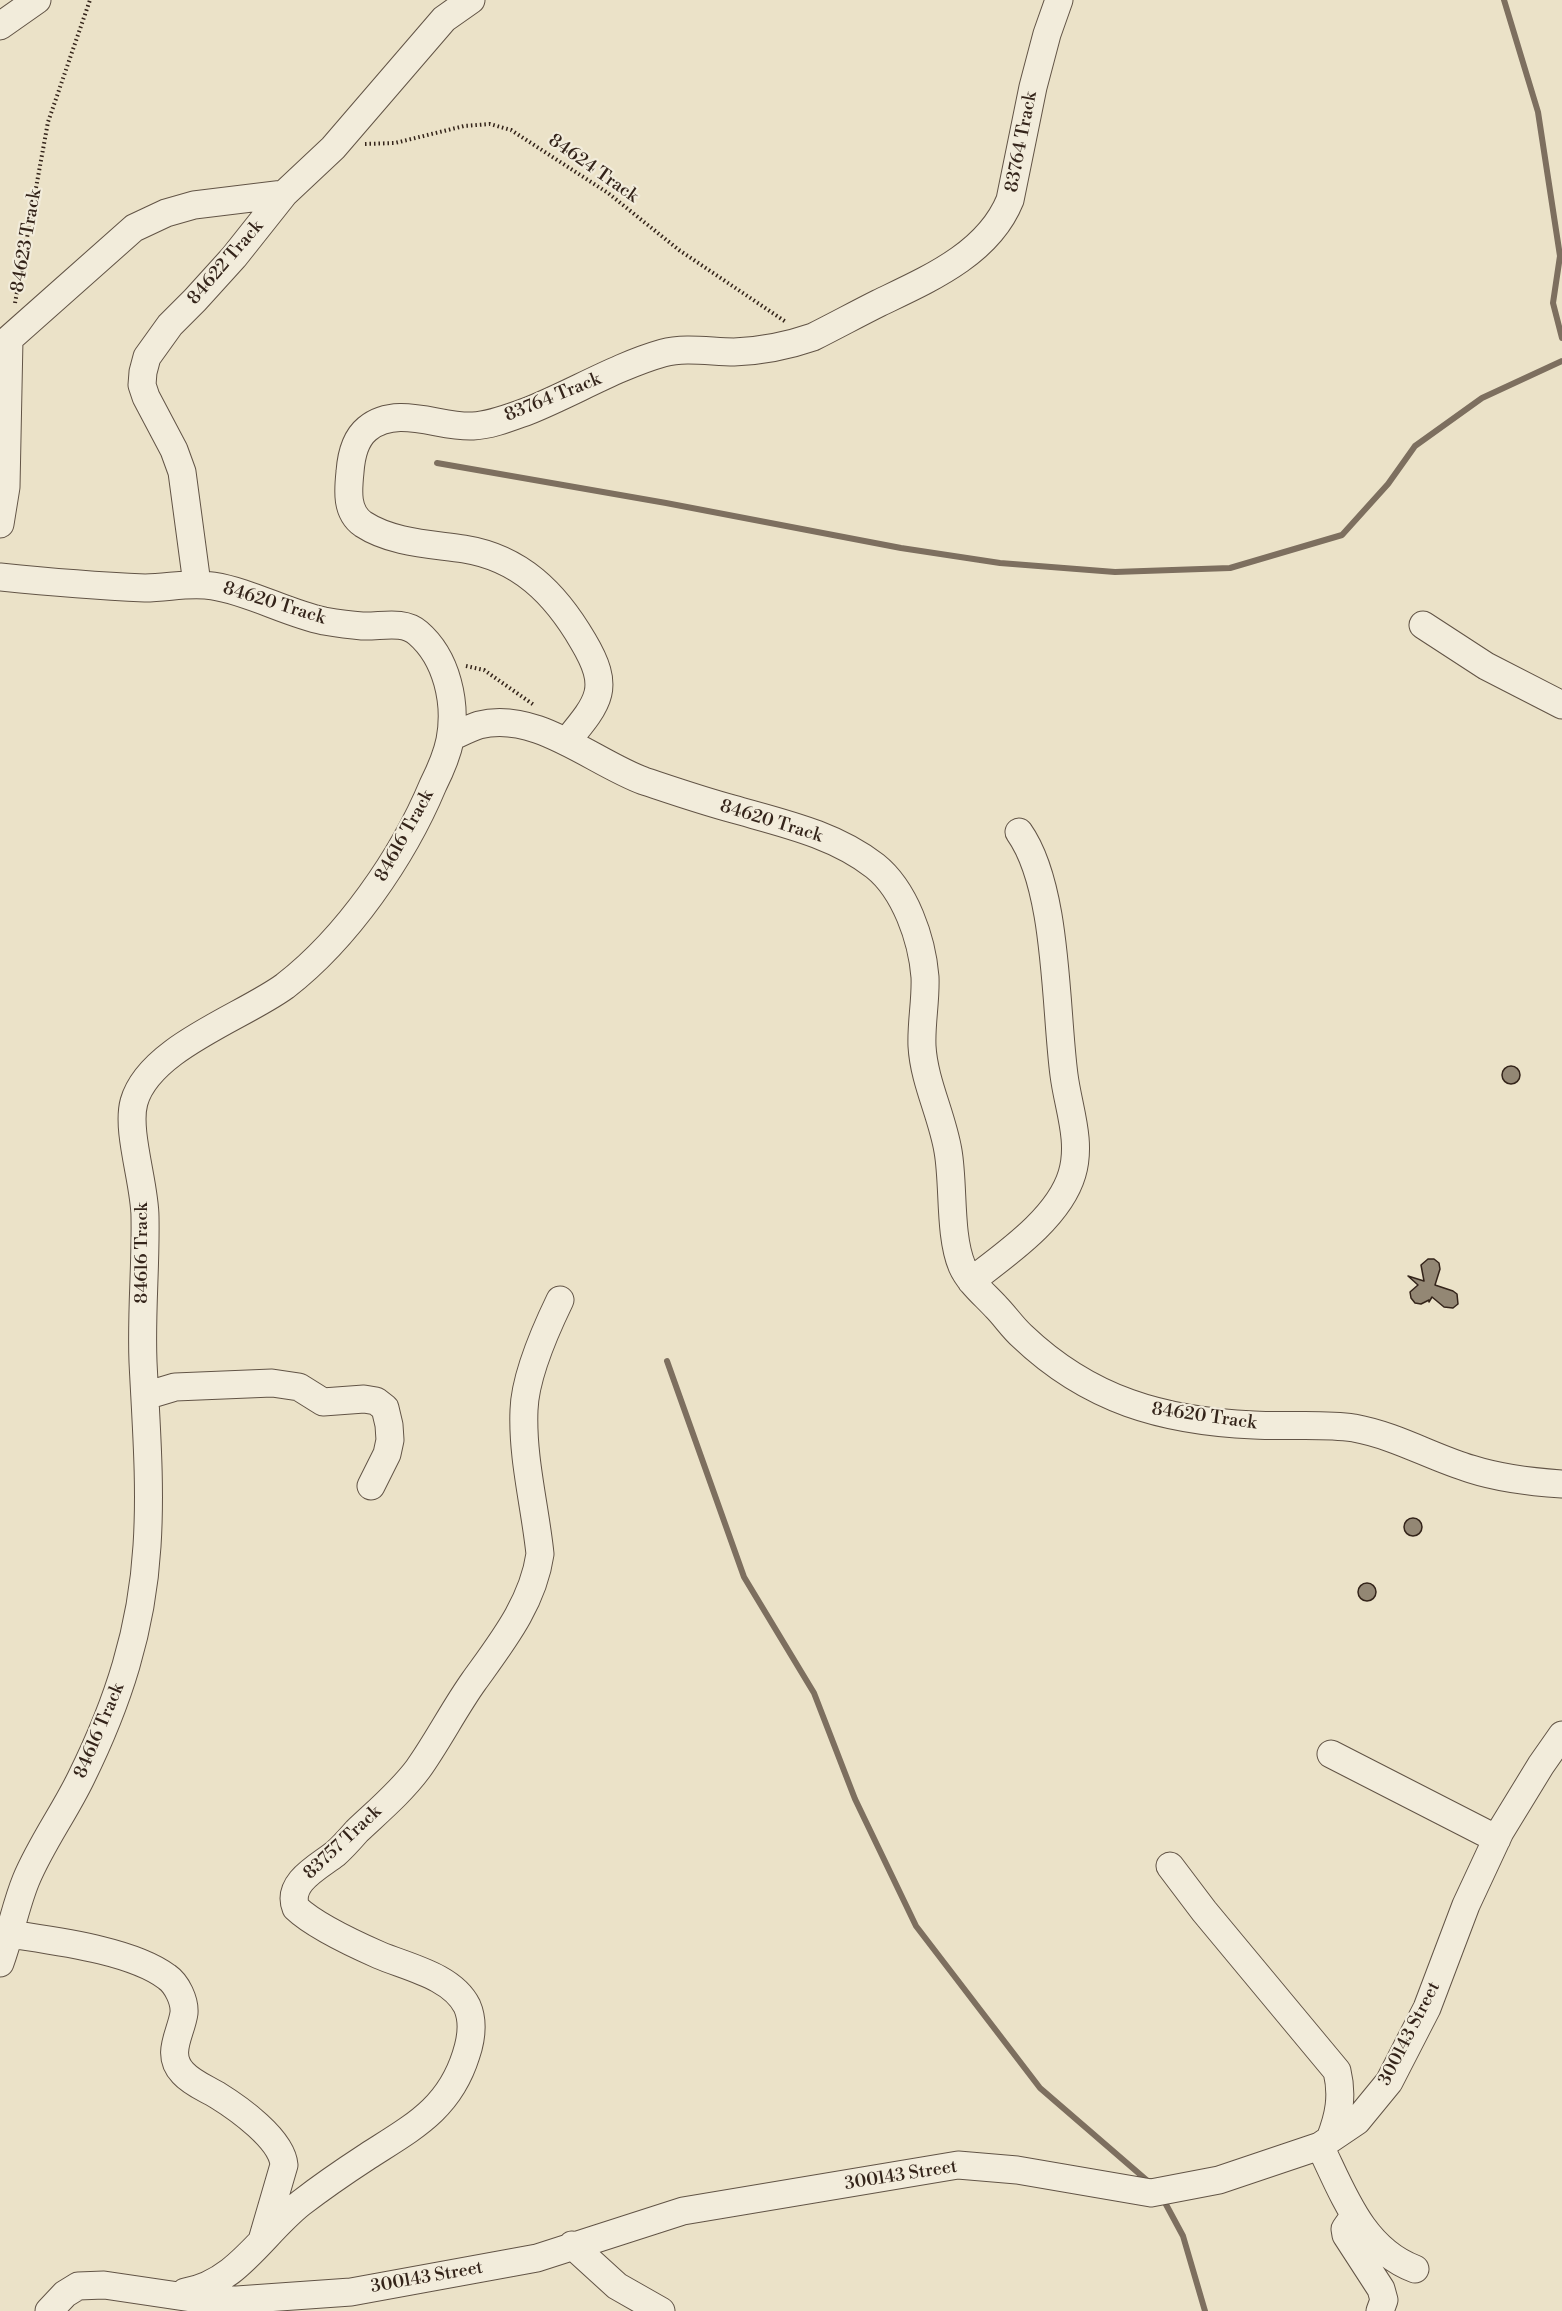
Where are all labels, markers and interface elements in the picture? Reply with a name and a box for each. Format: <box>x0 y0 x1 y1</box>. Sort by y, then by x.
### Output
street label: 83764 Track <box>1002 90 1042 194</box>
street label: 84624 Track <box>544 130 642 208</box>
street label: 84623 Track <box>7 188 47 294</box>
street label: 84622 Track <box>184 217 268 309</box>
street label: 83764 Track <box>502 369 604 427</box>
street label: 84620 Track <box>220 578 328 630</box>
street label: 84616 Track <box>371 786 439 886</box>
street label: 84620 Track <box>717 796 825 848</box>
street label: 84616 Track <box>132 1202 154 1304</box>
street label: 84620 Track <box>1150 1399 1258 1435</box>
street label: 84616 Track <box>70 1680 130 1782</box>
street label: 83757 Track <box>300 1801 386 1885</box>
street label: 300143 Street <box>1375 1979 1445 2089</box>
street label: 300143 Street <box>843 2156 959 2196</box>
street label: 300143 Street <box>369 2258 485 2298</box>

